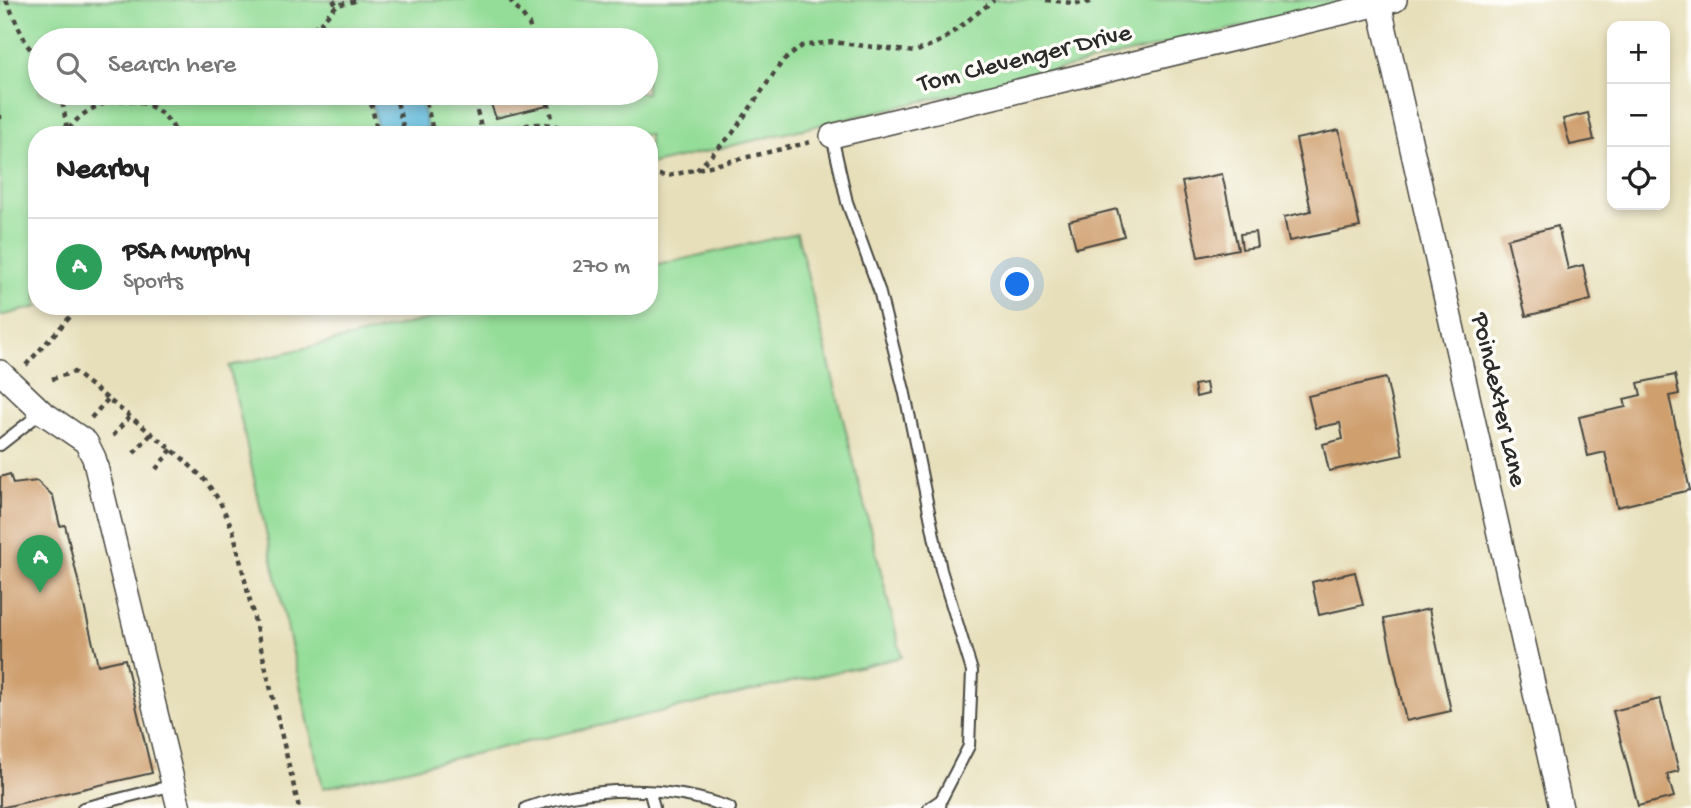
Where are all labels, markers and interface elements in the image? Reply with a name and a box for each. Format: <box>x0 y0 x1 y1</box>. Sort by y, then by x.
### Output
street label: Tom Clevenger Drive <box>913 18 1135 102</box>
map controls <box>1607 21 1670 210</box>
button: + <box>1607 21 1670 84</box>
search box <box>28 28 658 105</box>
icon: search <box>52 48 90 86</box>
text: Search here <box>108 51 236 82</box>
button: − <box>1607 84 1670 147</box>
button: locate <box>1607 147 1670 210</box>
text: Nearby <box>56 154 149 189</box>
text: PSA Murphy <box>123 238 250 269</box>
text: A <box>72 254 86 281</box>
text: 270 m <box>572 254 630 281</box>
your location <box>1000 267 1034 301</box>
text: Sports <box>123 269 183 296</box>
street label: Poindexter Lane <box>1462 309 1532 490</box>
pin: A <box>17 535 63 593</box>

